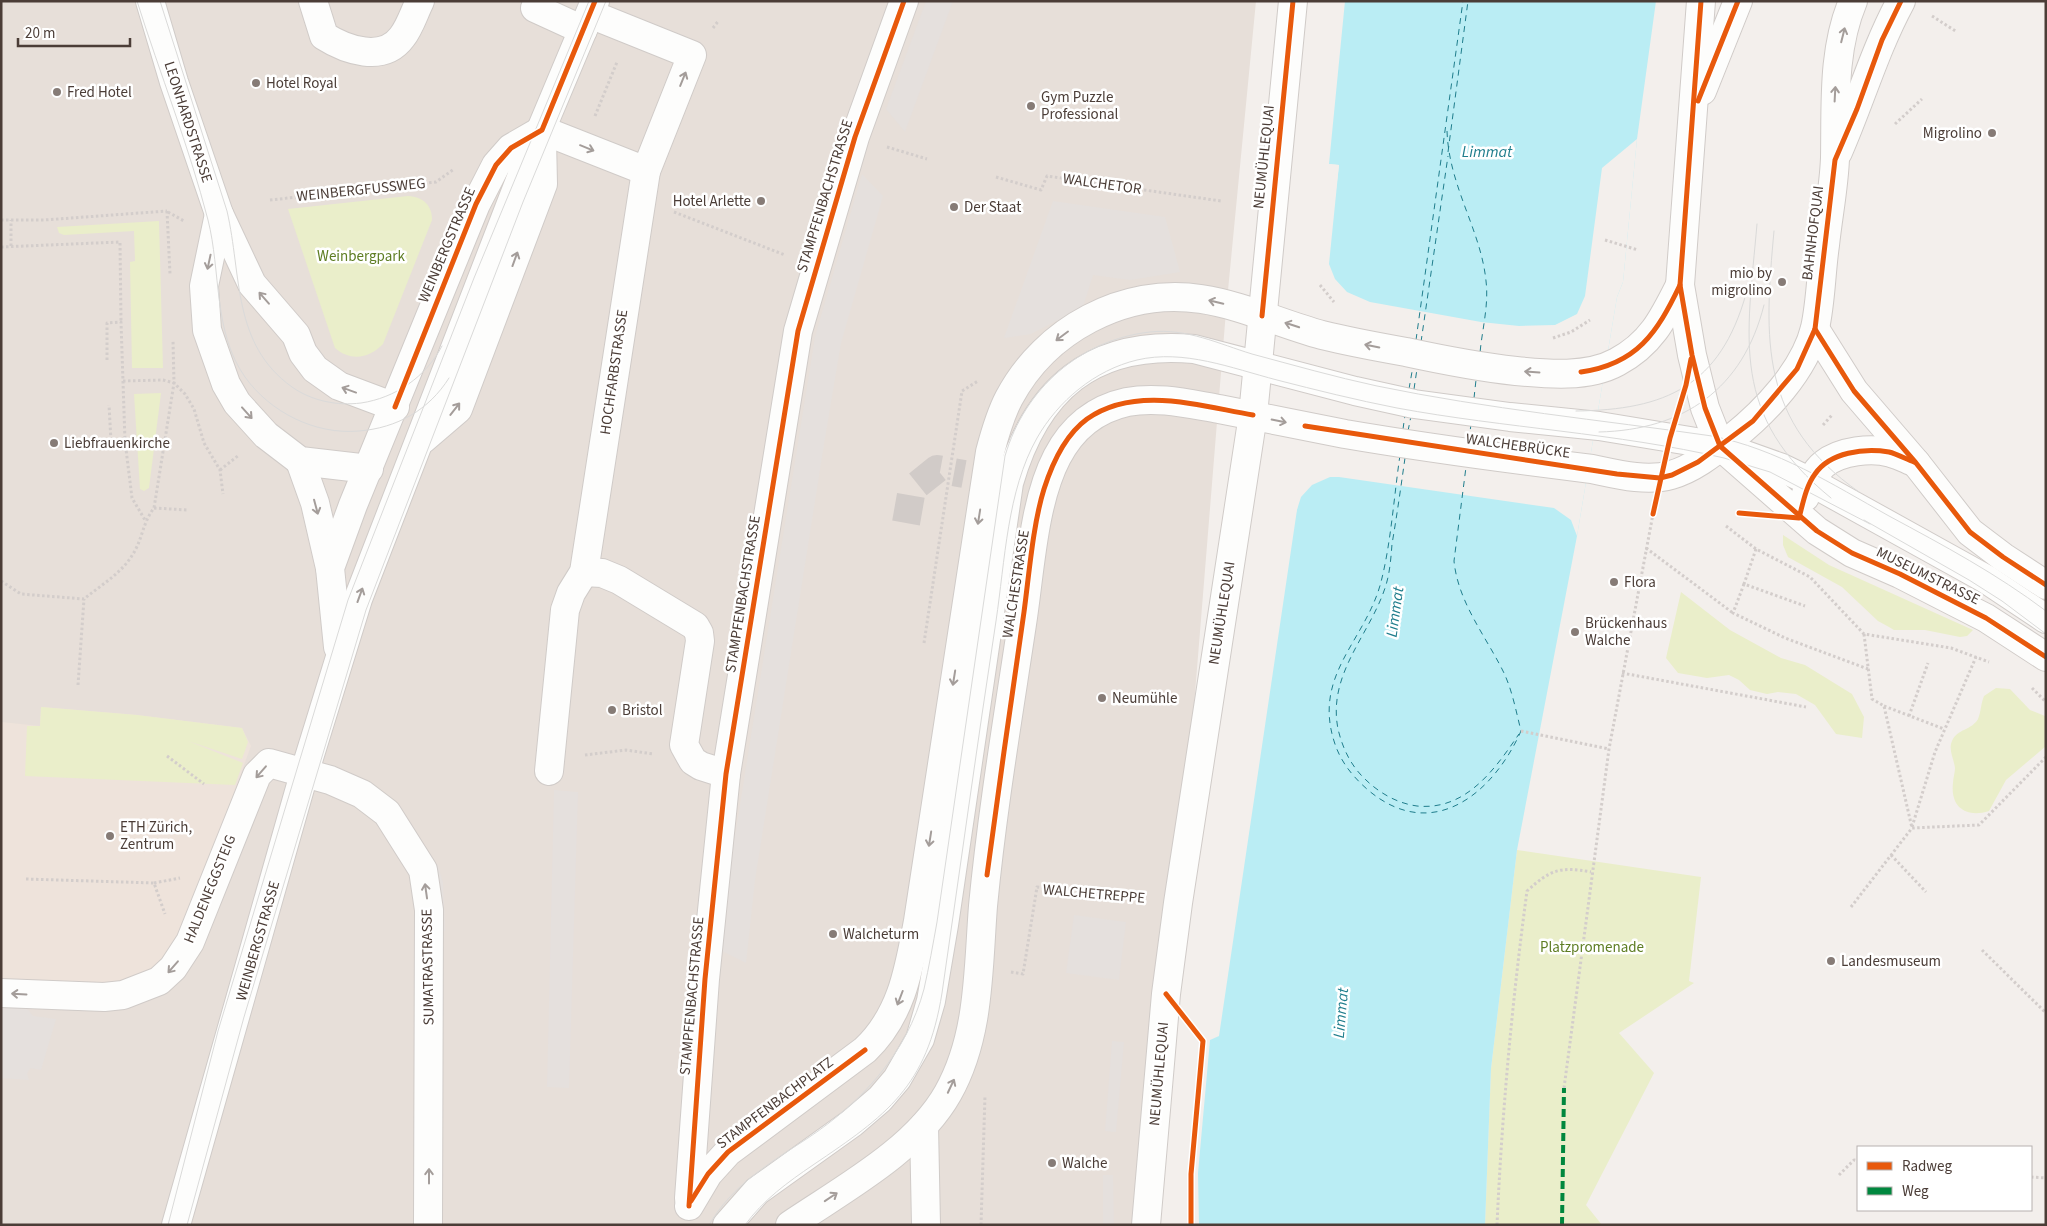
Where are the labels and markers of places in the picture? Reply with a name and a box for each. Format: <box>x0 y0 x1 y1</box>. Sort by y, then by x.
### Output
place label: Hotel Royal <box>266 73 338 94</box>
marker: Hotel Royal <box>250 77 262 89</box>
place label: Fred Hotel <box>67 82 132 103</box>
marker: Fred Hotel <box>51 86 63 98</box>
place label: Gym Puzzle Professional <box>1041 87 1118 125</box>
marker: Gym Puzzle Professional <box>1025 100 1037 112</box>
place label: Migrolino <box>1923 123 1982 144</box>
marker: Migrolino <box>1986 127 1998 139</box>
place label: Hotel Arlette <box>673 191 751 212</box>
marker: Hotel Arlette <box>755 195 767 207</box>
place label: Der Staat <box>964 197 1021 218</box>
marker: Der Staat <box>948 201 960 213</box>
place label: mio by migrolino <box>1711 263 1772 301</box>
marker: mio by migrolino <box>1776 276 1788 288</box>
place label: Liebfrauenkirche <box>64 433 170 454</box>
marker: Liebfrauenkirche <box>48 437 60 449</box>
place label: Flora <box>1624 572 1656 593</box>
marker: Flora <box>1608 576 1620 588</box>
place label: Brückenhaus Walche <box>1585 613 1667 651</box>
marker: Brückenhaus Walche <box>1569 626 1581 638</box>
place label: Neumühle <box>1112 688 1177 709</box>
marker: Neumühle <box>1096 692 1108 704</box>
place label: Bristol <box>622 700 663 721</box>
marker: Bristol <box>606 704 618 716</box>
place label: ETH Zürich, Zentrum <box>120 817 192 855</box>
marker: ETH Zürich, Zentrum <box>104 830 116 842</box>
place label: Walcheturm <box>843 924 919 945</box>
marker: Walcheturm <box>827 928 839 940</box>
place label: Landesmuseum <box>1841 951 1941 972</box>
marker: Landesmuseum <box>1825 955 1837 967</box>
place label: Walche <box>1062 1153 1107 1174</box>
marker: Walche <box>1046 1157 1058 1169</box>

